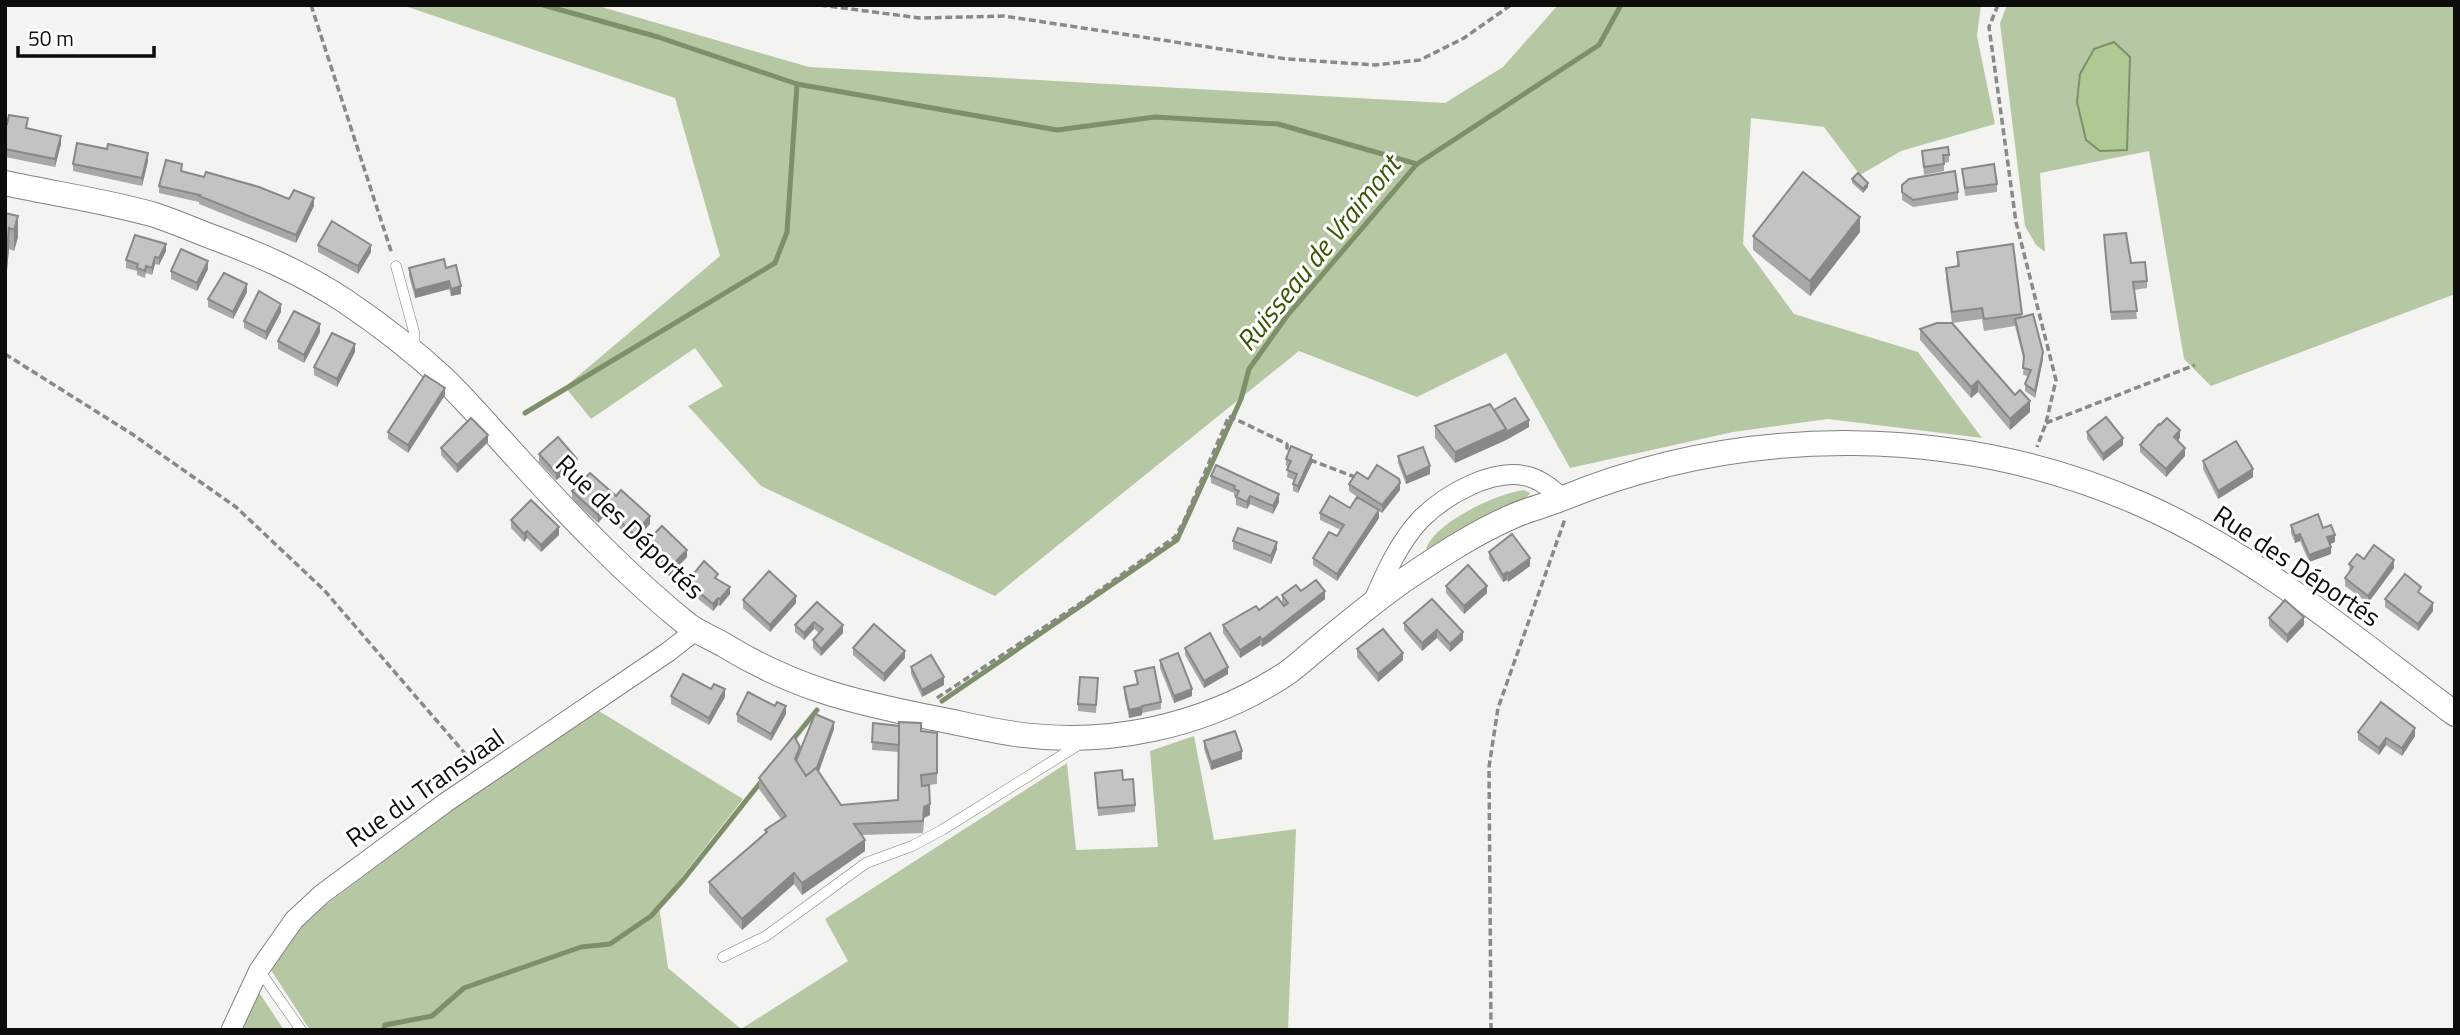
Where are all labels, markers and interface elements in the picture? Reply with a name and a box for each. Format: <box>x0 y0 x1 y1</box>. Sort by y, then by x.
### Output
scale bar <box>18 14 154 58</box>
text: 50 m <box>28 22 74 54</box>
water label: Ruisseau de Vraimont <box>1225 143 1412 360</box>
street label: Rue des Déportés <box>547 445 714 608</box>
street label: Rue des Déportés <box>2206 495 2389 636</box>
street label: Rue du Transvaal <box>338 718 512 857</box>

